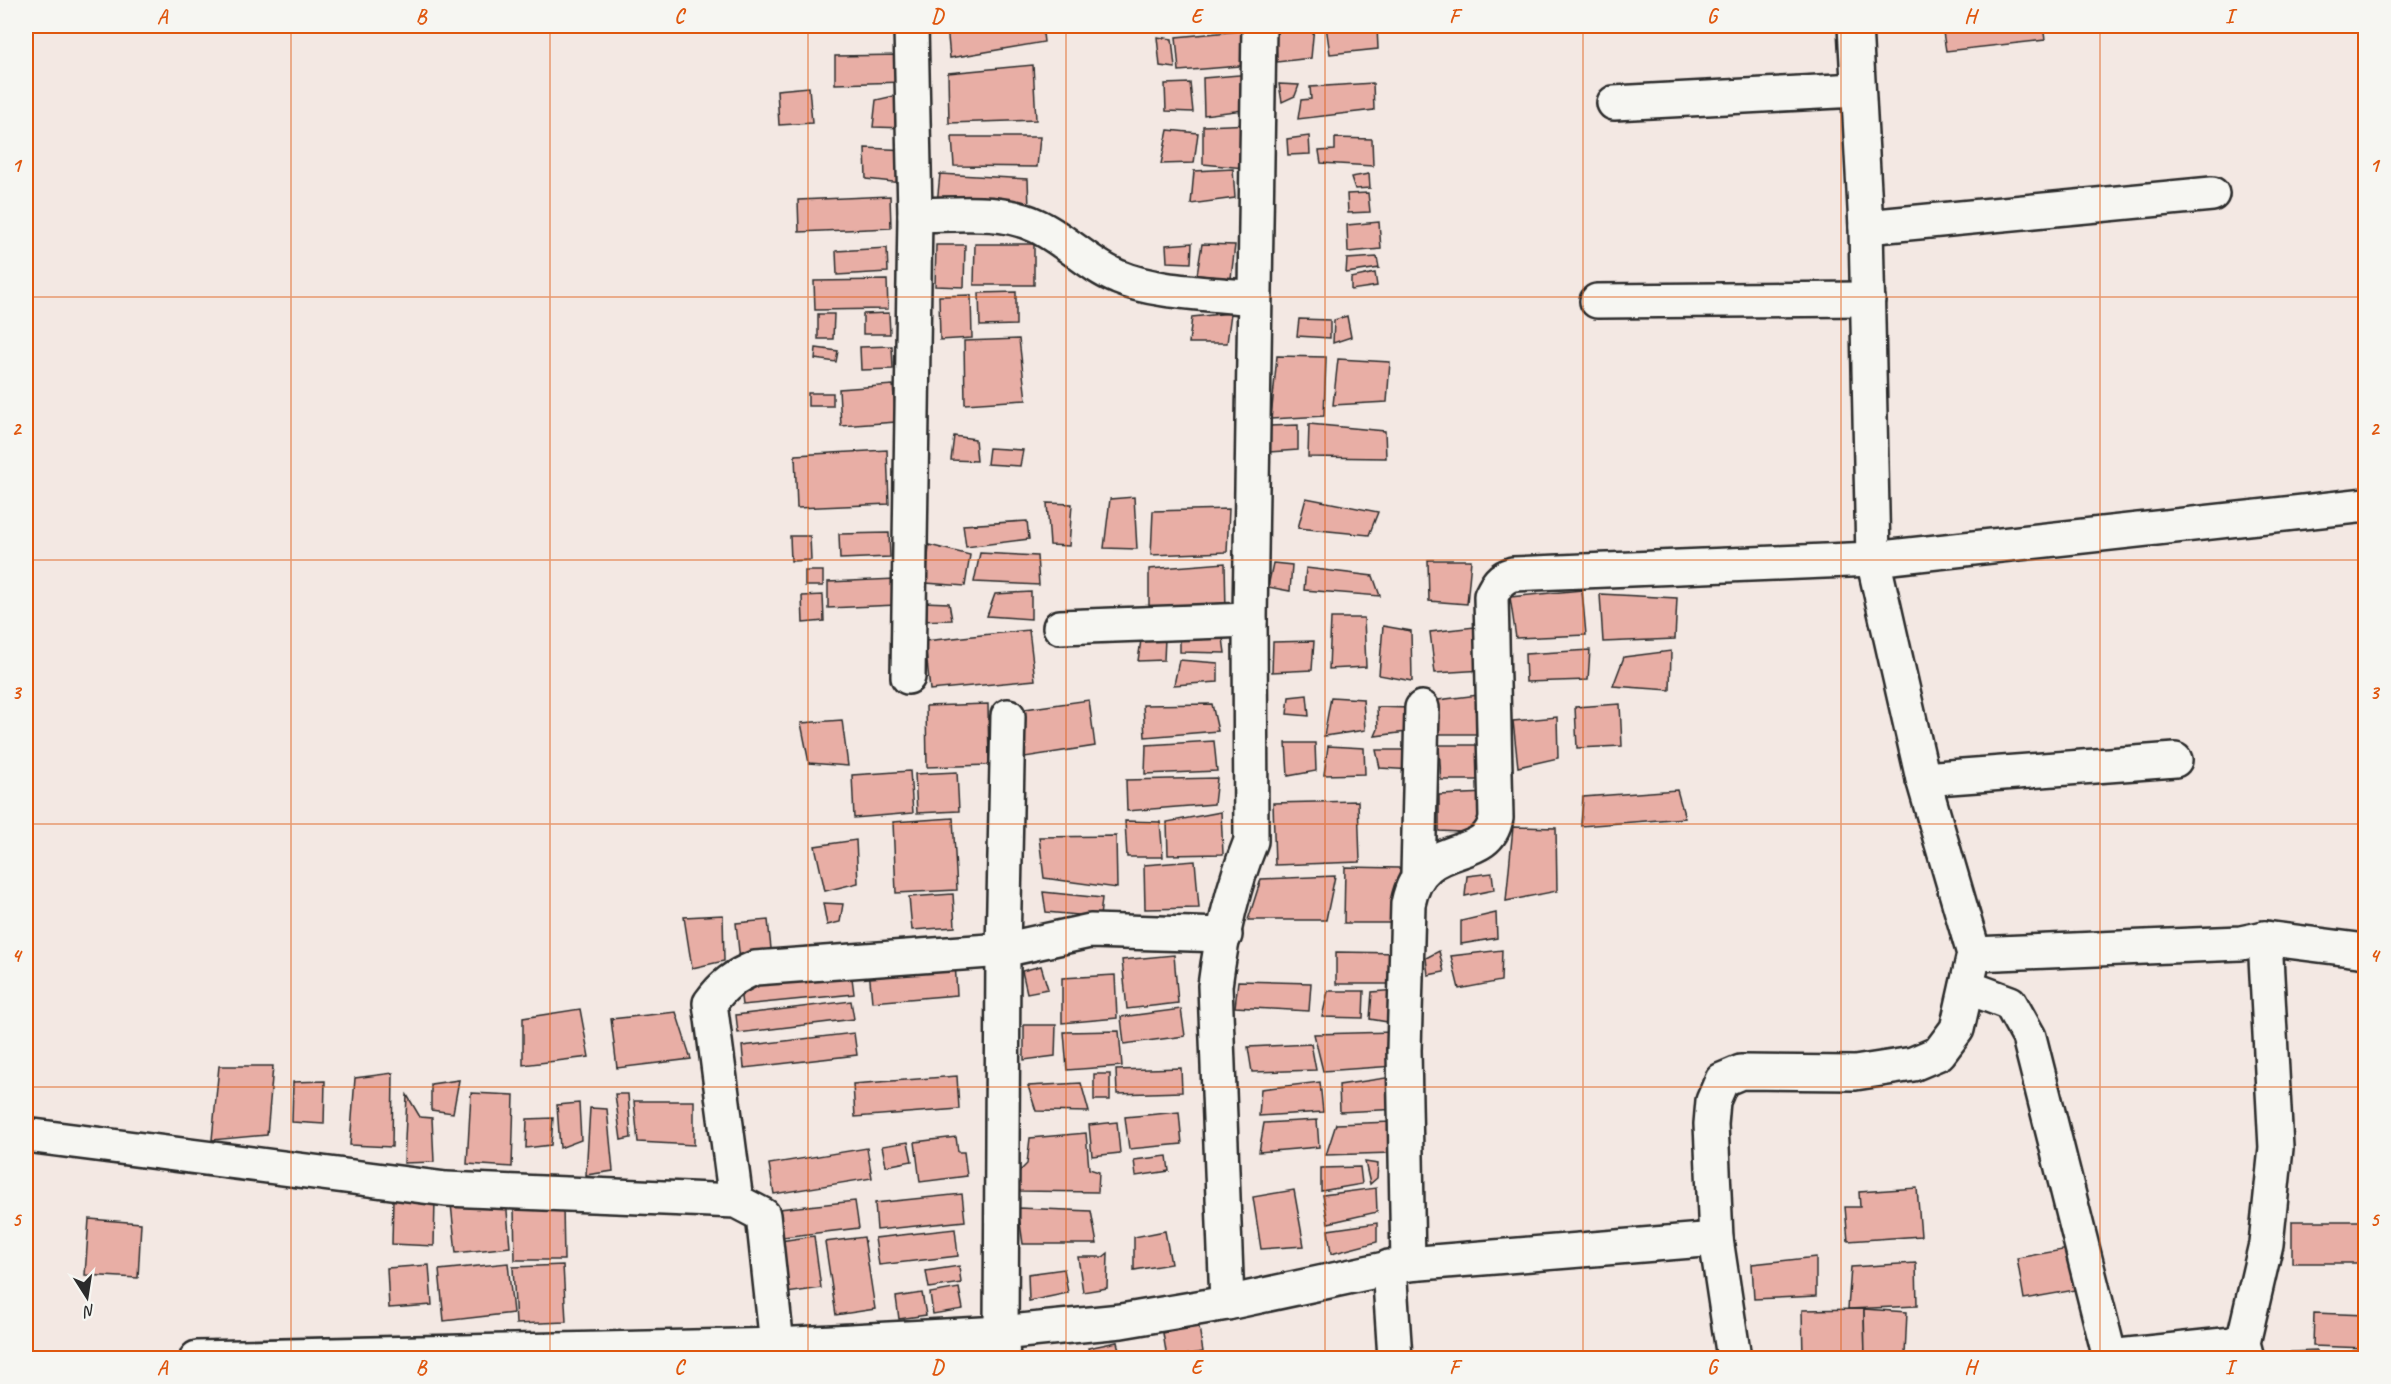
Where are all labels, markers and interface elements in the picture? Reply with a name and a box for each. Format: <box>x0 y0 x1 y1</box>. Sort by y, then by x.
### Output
text: A <box>157 4 169 29</box>
text: B <box>416 4 428 29</box>
text: C <box>674 4 686 29</box>
text: D <box>931 4 945 29</box>
text: E <box>1191 4 1205 29</box>
text: F <box>1449 4 1463 29</box>
text: G <box>1707 4 1720 29</box>
text: H <box>1964 4 1979 29</box>
text: I <box>2225 4 2238 29</box>
text: 1 <box>12 153 23 178</box>
text: 1 <box>2370 153 2381 178</box>
text: 2 <box>12 416 23 441</box>
text: 2 <box>2370 416 2381 441</box>
text: 3 <box>12 680 23 705</box>
text: 3 <box>2370 680 2381 705</box>
text: 4 <box>12 943 24 968</box>
text: 4 <box>2370 943 2382 968</box>
text: 5 <box>12 1207 23 1232</box>
text: 5 <box>2370 1207 2381 1232</box>
north arrow <box>57 1267 117 1327</box>
text: N <box>80 1300 97 1322</box>
text: A <box>157 1355 169 1380</box>
text: B <box>416 1355 428 1380</box>
text: C <box>674 1355 686 1380</box>
text: D <box>931 1355 945 1380</box>
text: E <box>1191 1355 1205 1380</box>
text: F <box>1449 1355 1463 1380</box>
text: G <box>1707 1355 1720 1380</box>
text: H <box>1964 1355 1979 1380</box>
text: I <box>2225 1355 2238 1380</box>

